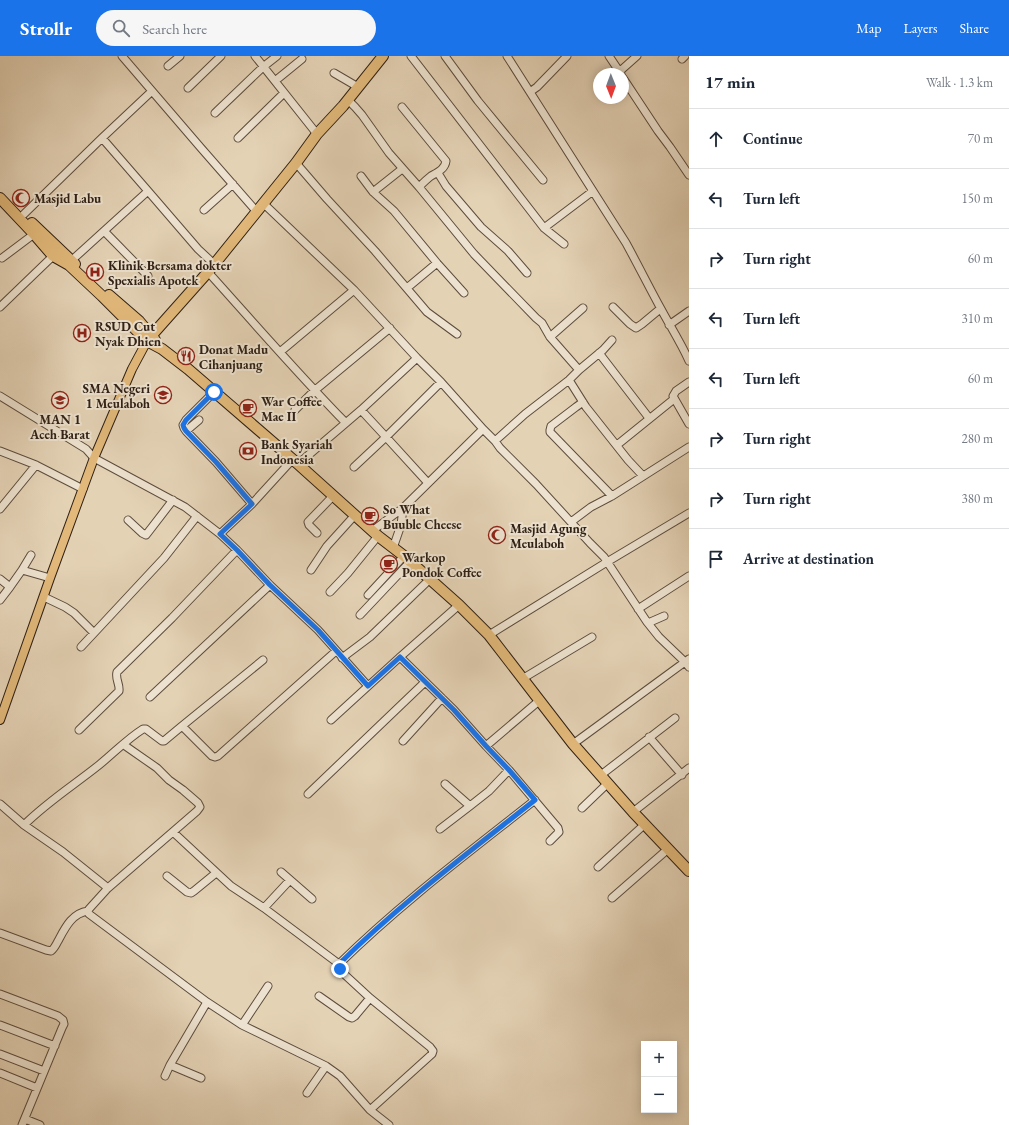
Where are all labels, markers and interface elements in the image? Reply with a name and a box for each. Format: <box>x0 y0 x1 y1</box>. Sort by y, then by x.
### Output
search box <box>96 10 376 46</box>
text: Strollr <box>20 16 72 41</box>
icon: search <box>110 17 132 39</box>
text: Search here <box>142 19 207 38</box>
text: Map <box>856 19 881 37</box>
text: Layers <box>903 19 938 37</box>
text: Share <box>960 19 989 37</box>
north arrow <box>593 68 629 104</box>
text: 17 min <box>705 71 755 93</box>
text: Walk · 1.3 km <box>926 74 993 91</box>
icon: ahead <box>705 128 727 150</box>
text: Continue <box>743 129 803 148</box>
text: 70 m <box>968 130 993 147</box>
mosque icon: Masjid Labu <box>11 188 31 208</box>
icon: left <box>705 188 727 210</box>
text: Turn left <box>743 189 800 208</box>
place label: Masjid Labu <box>34 190 102 207</box>
text: 150 m <box>962 190 993 207</box>
icon: right <box>705 248 727 270</box>
text: Turn right <box>743 249 811 268</box>
text: 60 m <box>968 250 993 267</box>
place label: Klinik Bersama dokter Spexialis Apotek <box>108 257 232 289</box>
hospital icon: Klinik Bersama dokter Spexialis Apotek <box>85 262 105 282</box>
icon: left <box>705 308 727 330</box>
text: Turn left <box>743 309 800 328</box>
text: 310 m <box>962 310 993 327</box>
place label: RSUD Cut Nyak Dhien <box>95 318 162 350</box>
hospital icon: RSUD Cut Nyak Dhien <box>72 323 92 343</box>
place label: Donat Madu Cihanjuang <box>199 341 269 373</box>
restaurant icon: Donat Madu Cihanjuang <box>176 346 196 366</box>
icon: left <box>705 368 727 390</box>
text: Turn left <box>743 369 800 388</box>
text: 60 m <box>968 370 993 387</box>
place label: SMA Negeri 1 Meulaboh <box>83 380 151 412</box>
route start <box>205 383 223 401</box>
school or university icon: SMA Negeri 1 Meulaboh <box>153 385 173 405</box>
school or university icon: MAN 1 Aceh Barat <box>50 390 70 410</box>
place label: War Coffee Mae II <box>261 393 322 425</box>
cafe icon: War Coffee Mae II <box>238 398 258 418</box>
place label: MAN 1 Aceh Barat <box>29 411 90 443</box>
icon: right <box>705 428 727 450</box>
text: Turn right <box>743 429 811 448</box>
text: 280 m <box>962 430 993 447</box>
place label: Bank Syariah Indonesia <box>261 436 333 468</box>
bank icon: Bank Syariah Indonesia <box>238 441 258 461</box>
icon: right <box>705 488 727 510</box>
text: Turn right <box>743 489 811 508</box>
text: 380 m <box>962 490 993 507</box>
place label: So What Buuble Cheese <box>383 501 462 533</box>
cafe icon: So What Buuble Cheese <box>360 506 380 526</box>
place label: Masjid Agung Meulaboh <box>510 520 587 552</box>
mosque icon: Masjid Agung Meulaboh <box>487 525 507 545</box>
icon: arrive <box>705 548 727 570</box>
place label: Warkop Pondok Coffee <box>402 549 482 581</box>
text: Arrive at destination <box>743 549 874 568</box>
cafe icon: Warkop Pondok Coffee <box>379 554 399 574</box>
route end <box>331 960 349 978</box>
map controls <box>641 1041 677 1113</box>
button: + <box>641 1041 677 1077</box>
button: − <box>641 1077 677 1113</box>

